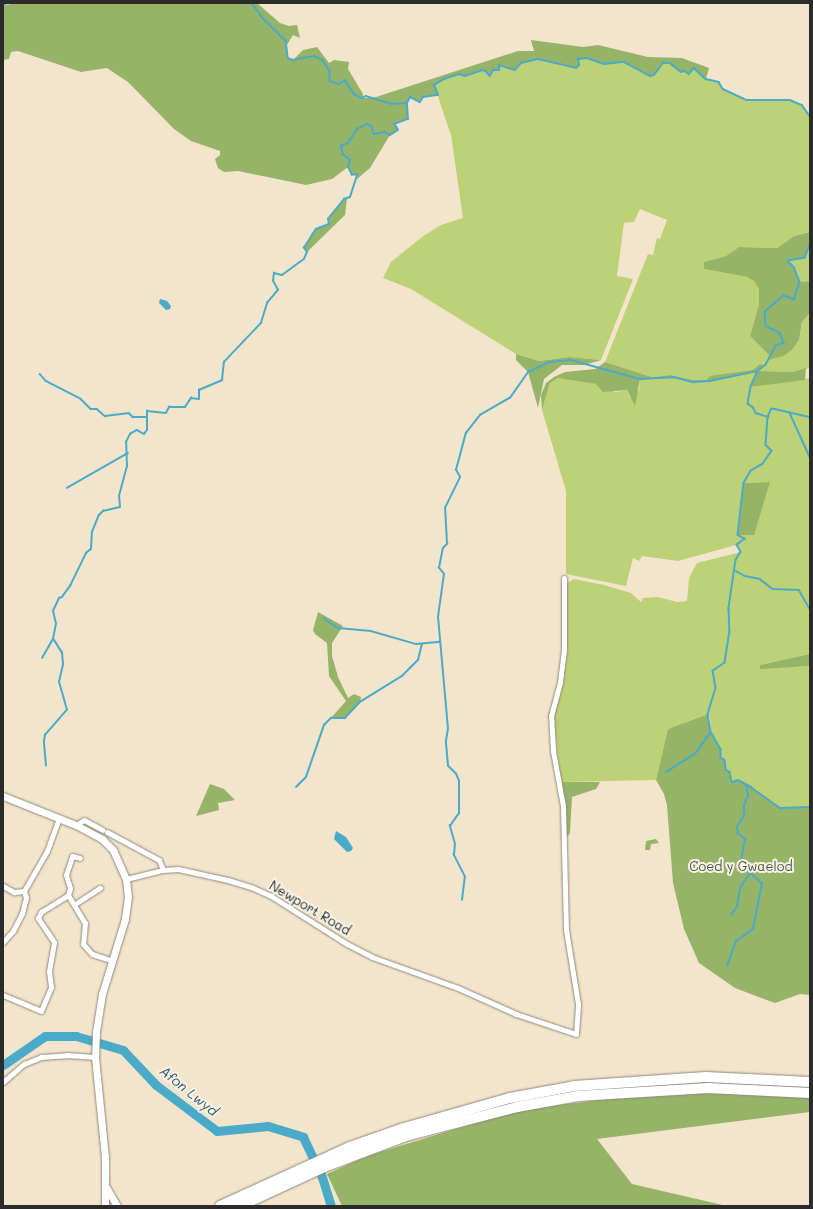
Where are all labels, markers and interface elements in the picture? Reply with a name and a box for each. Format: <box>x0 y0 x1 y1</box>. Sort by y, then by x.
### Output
park label: Coed y Gwaelod <box>689 858 793 874</box>
street label: Newport Road <box>266 878 354 938</box>
water label: Afon Lwyd <box>156 1062 222 1120</box>

